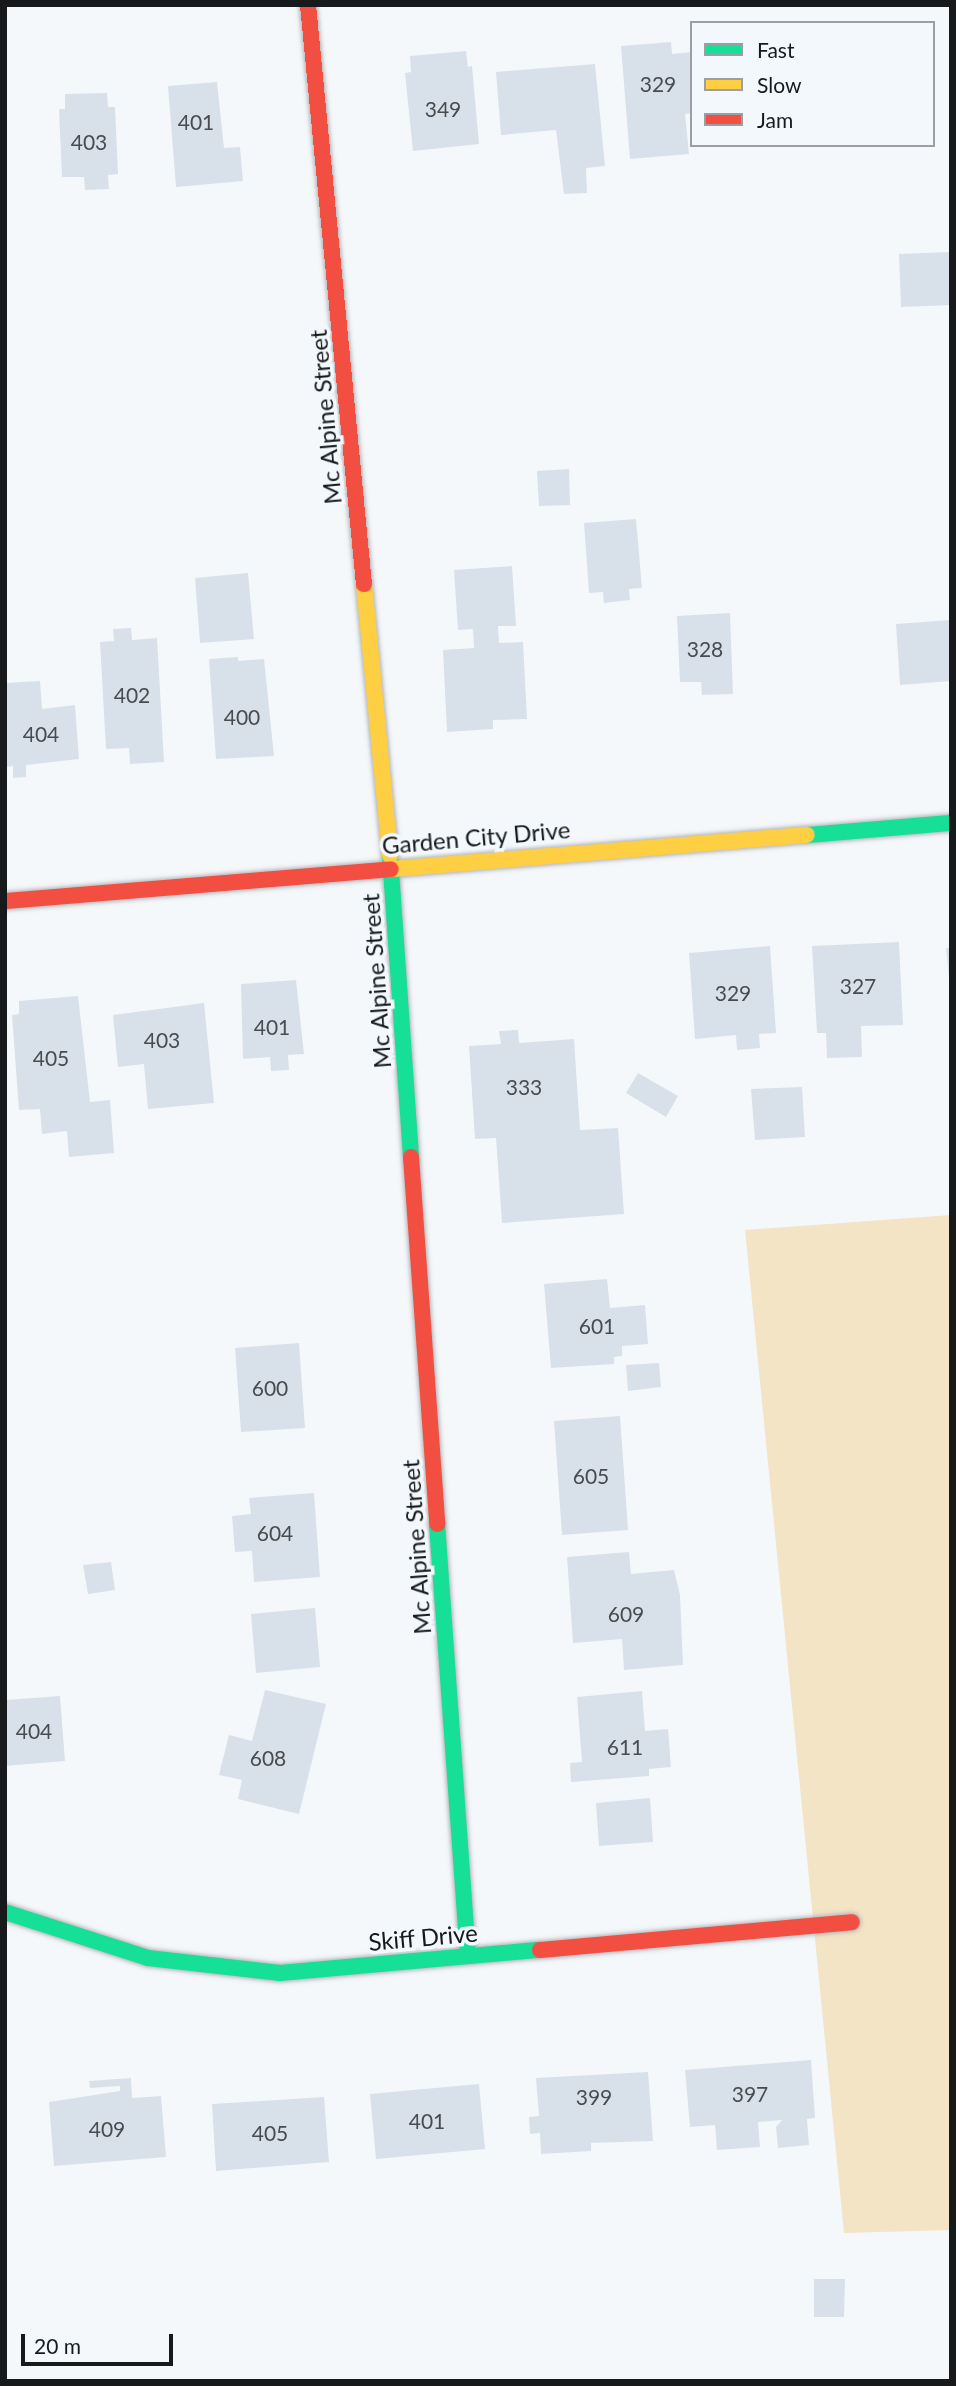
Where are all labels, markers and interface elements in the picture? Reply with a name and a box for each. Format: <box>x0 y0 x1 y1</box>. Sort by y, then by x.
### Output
legend <box>690 21 935 147</box>
text: Fast <box>757 37 794 62</box>
house number: 329 <box>640 71 676 97</box>
text: Slow <box>757 72 801 97</box>
house number: 349 <box>425 96 461 122</box>
text: Jam <box>757 107 793 132</box>
house number: 401 <box>178 109 214 135</box>
house number: 403 <box>71 129 107 155</box>
street label: Mc Alpine Street <box>303 328 347 506</box>
house number: 328 <box>687 636 723 662</box>
house number: 402 <box>114 682 150 708</box>
house number: 400 <box>224 704 260 730</box>
house number: 404 <box>23 721 59 747</box>
street label: Garden City Drive <box>380 814 572 860</box>
street label: Mc Alpine Street <box>355 892 397 1070</box>
house number: 327 <box>840 973 876 999</box>
house number: 329 <box>715 980 751 1006</box>
house number: 401 <box>254 1014 290 1040</box>
house number: 403 <box>144 1027 180 1053</box>
house number: 405 <box>33 1045 69 1071</box>
house number: 333 <box>506 1074 542 1100</box>
house number: 601 <box>579 1313 615 1339</box>
house number: 600 <box>252 1375 288 1401</box>
street label: Mc Alpine Street <box>395 1458 437 1636</box>
house number: 605 <box>573 1463 609 1489</box>
house number: 604 <box>257 1520 293 1546</box>
house number: 609 <box>608 1601 644 1627</box>
house number: 404 <box>16 1718 52 1744</box>
house number: 611 <box>607 1734 643 1760</box>
house number: 608 <box>250 1745 286 1771</box>
street label: Skiff Drive <box>367 1918 479 1956</box>
house number: 397 <box>732 2081 768 2107</box>
house number: 399 <box>576 2084 612 2110</box>
house number: 401 <box>409 2108 445 2134</box>
house number: 409 <box>89 2116 125 2142</box>
house number: 405 <box>252 2120 288 2146</box>
scale bar <box>24 2320 177 2364</box>
text: 20 m <box>34 2333 81 2358</box>

